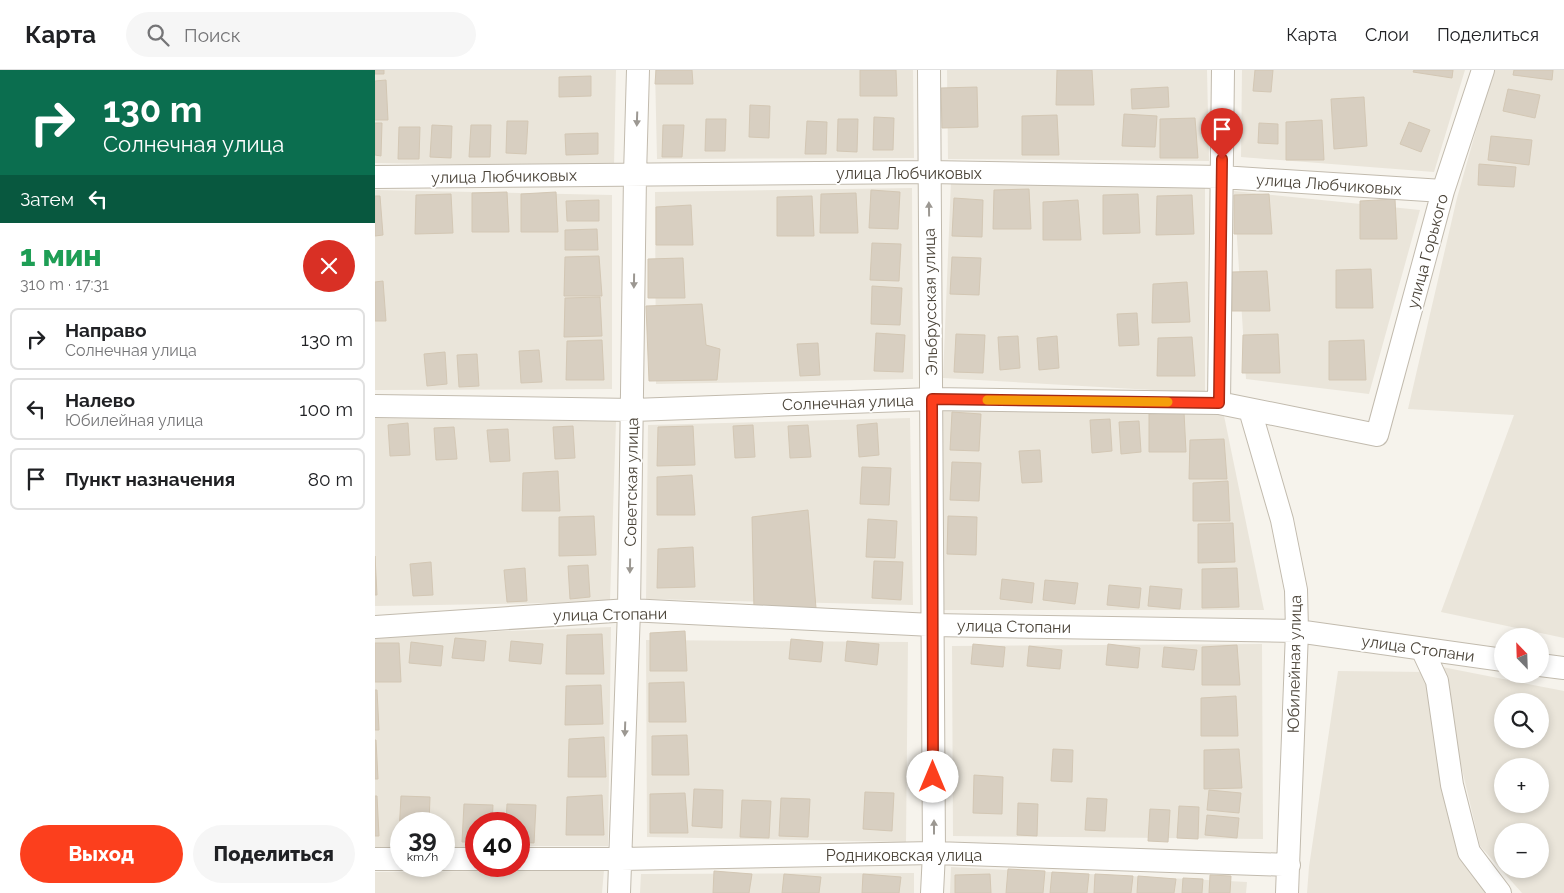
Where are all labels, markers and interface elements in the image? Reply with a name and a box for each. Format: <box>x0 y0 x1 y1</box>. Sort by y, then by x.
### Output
search box <box>126 12 476 57</box>
text: Карта <box>25 20 96 49</box>
icon: search <box>144 21 172 49</box>
text: Поиск <box>184 24 241 46</box>
text: Карта <box>1286 24 1337 45</box>
text: Слои <box>1365 24 1409 45</box>
text: Поделиться <box>1437 24 1539 45</box>
text: 130 m <box>103 89 202 130</box>
icon: right <box>20 90 85 155</box>
pin <box>1201 108 1243 159</box>
one-way arrow <box>632 111 640 127</box>
icon: arrive <box>1208 115 1236 143</box>
text: Солнечная улица <box>103 131 284 157</box>
street label: улица Любчиковых <box>836 164 982 183</box>
street label: улица Любчиковых <box>431 166 577 187</box>
street label: улица Любчиковых <box>1256 170 1402 199</box>
icon: left <box>84 185 112 213</box>
text: Затем <box>20 188 74 210</box>
street label: улица Горького <box>1403 192 1452 311</box>
one-way arrow <box>925 201 933 217</box>
street label: Эльбрусская улица <box>920 228 941 376</box>
text: 1 мин <box>20 238 102 273</box>
button: close <box>303 240 355 292</box>
one-way arrow <box>630 273 638 289</box>
text: 310 m · 17:31 <box>20 275 109 294</box>
text: Направо <box>65 319 146 341</box>
icon: right <box>22 325 50 353</box>
text: 130 m <box>301 328 353 350</box>
text: Солнечная улица <box>65 341 197 360</box>
text: Налево <box>65 389 135 411</box>
street label: Солнечная улица <box>782 391 914 414</box>
icon: left <box>22 395 50 423</box>
text: 100 m <box>299 398 353 420</box>
text: Юбилейная улица <box>65 411 203 430</box>
street label: Советская улица <box>621 417 642 547</box>
icon: arrive <box>22 465 50 493</box>
text: Пункт назначения <box>65 468 235 490</box>
text: 80 m <box>308 468 353 490</box>
one-way arrow <box>625 558 633 574</box>
street label: Юбилейная улица <box>1284 595 1305 733</box>
street label: улица Стопани <box>553 604 667 625</box>
street label: улица Стопани <box>957 616 1071 637</box>
north arrow <box>1494 628 1549 682</box>
map controls <box>1494 628 1549 878</box>
street label: улица Стопани <box>1360 631 1476 666</box>
button: search <box>1494 693 1549 748</box>
one-way arrow <box>620 721 628 737</box>
position arrow <box>906 750 958 802</box>
button: + <box>1494 758 1549 813</box>
speed limit sign: 40 <box>465 812 530 877</box>
one-way arrow <box>930 819 938 835</box>
text: 39 <box>408 823 437 853</box>
button: − <box>1494 823 1549 878</box>
button: Выход <box>20 825 183 883</box>
button: Поделиться <box>193 825 355 883</box>
street label: Родниковская улица <box>826 846 982 865</box>
text: km/h <box>407 850 438 864</box>

